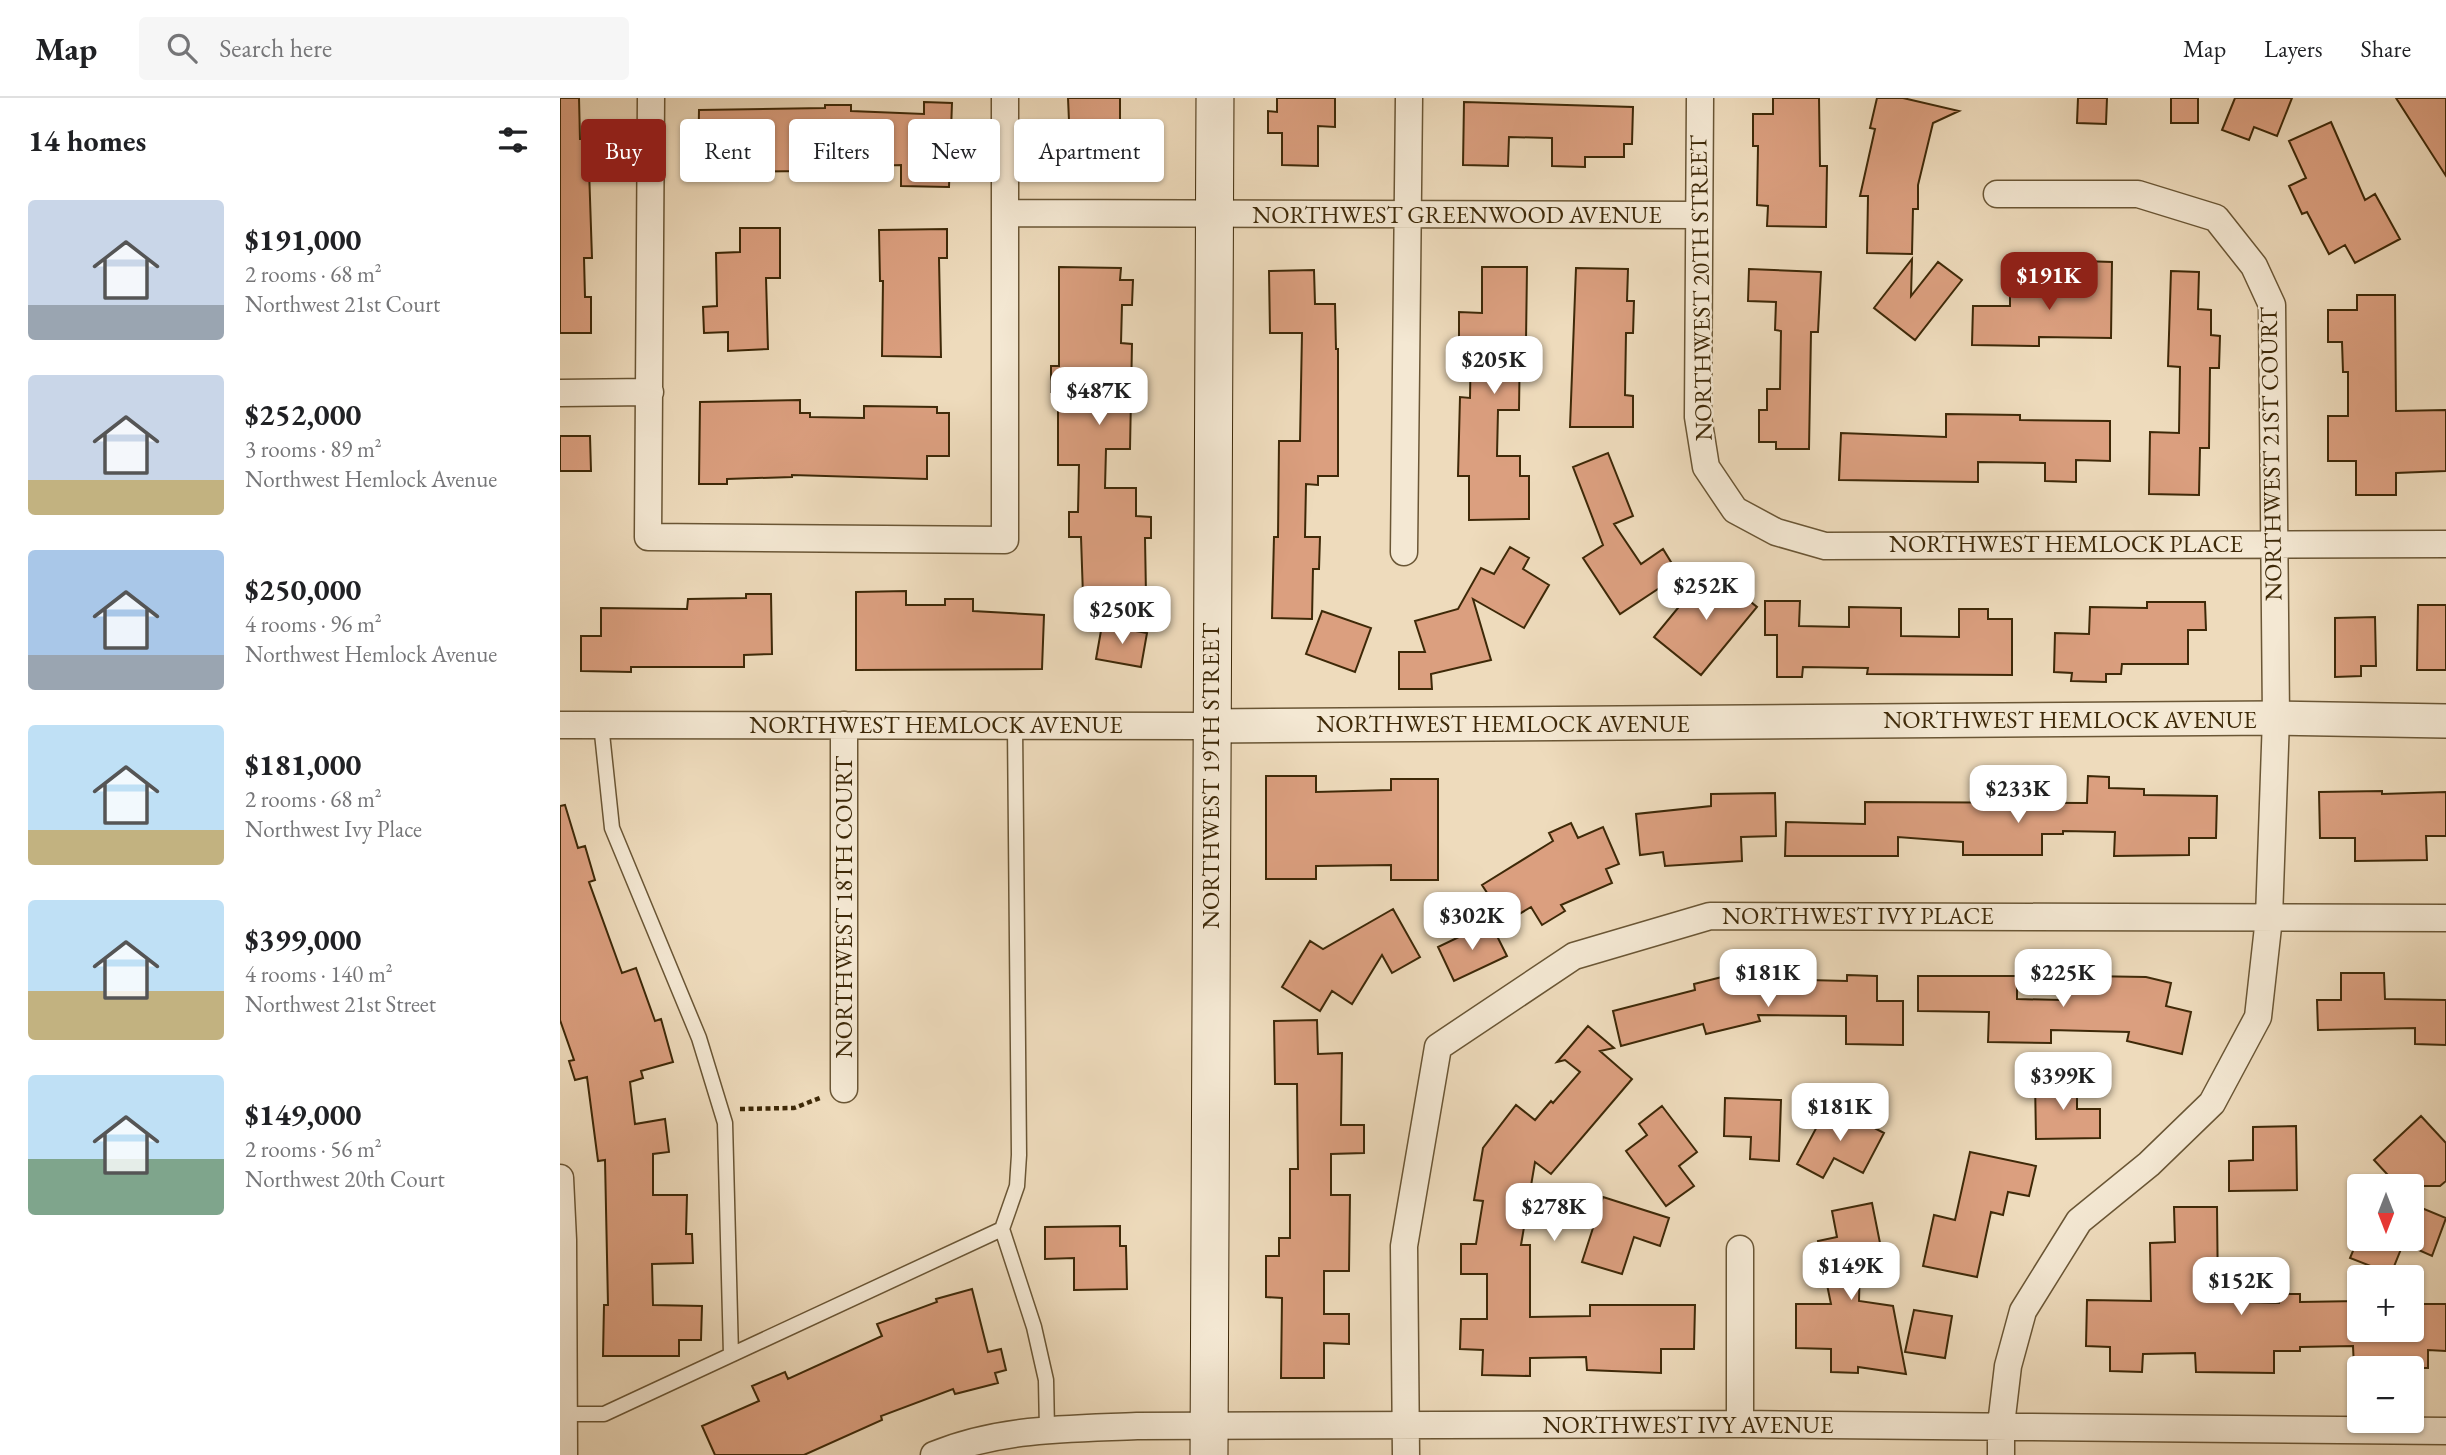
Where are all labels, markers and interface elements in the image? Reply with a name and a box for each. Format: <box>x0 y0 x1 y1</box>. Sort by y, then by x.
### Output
search box <box>139 17 629 80</box>
text: Map <box>35 27 97 70</box>
icon: search <box>163 29 201 67</box>
text: Search here <box>219 31 332 65</box>
text: Map <box>2183 33 2226 64</box>
text: Layers <box>2264 33 2323 64</box>
text: Share <box>2361 33 2411 64</box>
chip: Buy <box>581 119 666 182</box>
chip: Rent <box>680 119 775 182</box>
chip: Filters <box>789 119 894 182</box>
chip: New <box>908 119 1000 182</box>
chip: Apartment <box>1014 119 1164 182</box>
text: 14 homes <box>28 121 146 160</box>
icon: filters <box>494 121 532 159</box>
street label: NORTHWEST 20TH STREET <box>1682 134 1719 441</box>
street label: NORTHWEST GREENWOOD AVENUE <box>1252 199 1662 230</box>
text: $191,000 <box>245 220 361 259</box>
icon: home <box>84 228 168 312</box>
pin: $191K <box>2000 252 2098 312</box>
text: 2 rooms · 68 m² <box>245 259 382 289</box>
text: $191K <box>2017 260 2081 290</box>
text: Northwest 21st Court <box>245 289 440 319</box>
street label: NORTHWEST 21ST COURT <box>2252 306 2289 601</box>
pin: $205K <box>1445 336 1543 396</box>
text: $205K <box>1462 344 1526 374</box>
pin: $487K <box>1050 368 1148 427</box>
text: $487K <box>1067 375 1131 405</box>
text: $252,000 <box>245 395 361 434</box>
icon: home <box>84 403 168 487</box>
text: 3 rooms · 89 m² <box>245 434 382 464</box>
text: Northwest Hemlock Avenue <box>245 464 497 494</box>
street label: NORTHWEST HEMLOCK PLACE <box>1889 528 2243 559</box>
pin: $252K <box>1657 562 1755 622</box>
text: $250,000 <box>245 570 361 609</box>
text: $252K <box>1674 570 1738 600</box>
icon: home <box>84 578 168 662</box>
pin: $250K <box>1073 587 1171 646</box>
text: $250K <box>1090 594 1154 624</box>
text: 4 rooms · 96 m² <box>245 609 382 639</box>
street label: NORTHWEST 19TH STREET <box>1195 622 1226 929</box>
text: Northwest Hemlock Avenue <box>245 639 497 669</box>
street label: NORTHWEST HEMLOCK AVENUE <box>1883 704 2257 735</box>
street label: NORTHWEST HEMLOCK AVENUE <box>1316 708 1690 739</box>
street label: NORTHWEST HEMLOCK AVENUE <box>749 709 1123 740</box>
text: $181,000 <box>245 745 361 784</box>
icon: home <box>84 753 168 837</box>
street label: NORTHWEST 18TH COURT <box>828 755 859 1058</box>
pin: $233K <box>1969 766 2067 825</box>
text: $233K <box>1986 773 2050 803</box>
text: 2 rooms · 68 m² <box>245 784 382 814</box>
text: Northwest Ivy Place <box>245 814 422 844</box>
pin: $302K <box>1423 892 1521 952</box>
text: $302K <box>1440 900 1504 930</box>
street label: NORTHWEST IVY PLACE <box>1722 900 1994 931</box>
text: $399,000 <box>245 920 361 959</box>
icon: home <box>84 928 168 1012</box>
pin: $181K <box>1719 950 1817 1009</box>
pin: $225K <box>2014 950 2112 1009</box>
text: $181K <box>1736 957 1800 987</box>
text: $225K <box>2031 957 2095 987</box>
text: 4 rooms · 140 m² <box>245 959 393 989</box>
text: Northwest 21st Street <box>245 989 436 1019</box>
pin: $399K <box>2014 1052 2112 1112</box>
text: $399K <box>2031 1060 2095 1090</box>
pin: $181K <box>1791 1084 1889 1143</box>
text: $181K <box>1808 1091 1872 1121</box>
text: $149,000 <box>245 1095 361 1134</box>
icon: home <box>84 1103 168 1187</box>
text: 2 rooms · 56 m² <box>245 1134 382 1164</box>
text: Northwest 20th Court <box>245 1164 445 1194</box>
north arrow <box>2347 1174 2424 1251</box>
map controls <box>2347 1174 2424 1433</box>
pin: $278K <box>1505 1184 1603 1243</box>
text: $278K <box>1522 1191 1586 1221</box>
pin: $149K <box>1802 1242 1900 1302</box>
text: $149K <box>1819 1250 1883 1280</box>
pin: $152K <box>2192 1258 2290 1317</box>
text: $152K <box>2209 1265 2273 1295</box>
button: + <box>2347 1265 2424 1342</box>
button: − <box>2347 1356 2424 1433</box>
street label: NORTHWEST IVY AVENUE <box>1542 1409 1834 1440</box>

